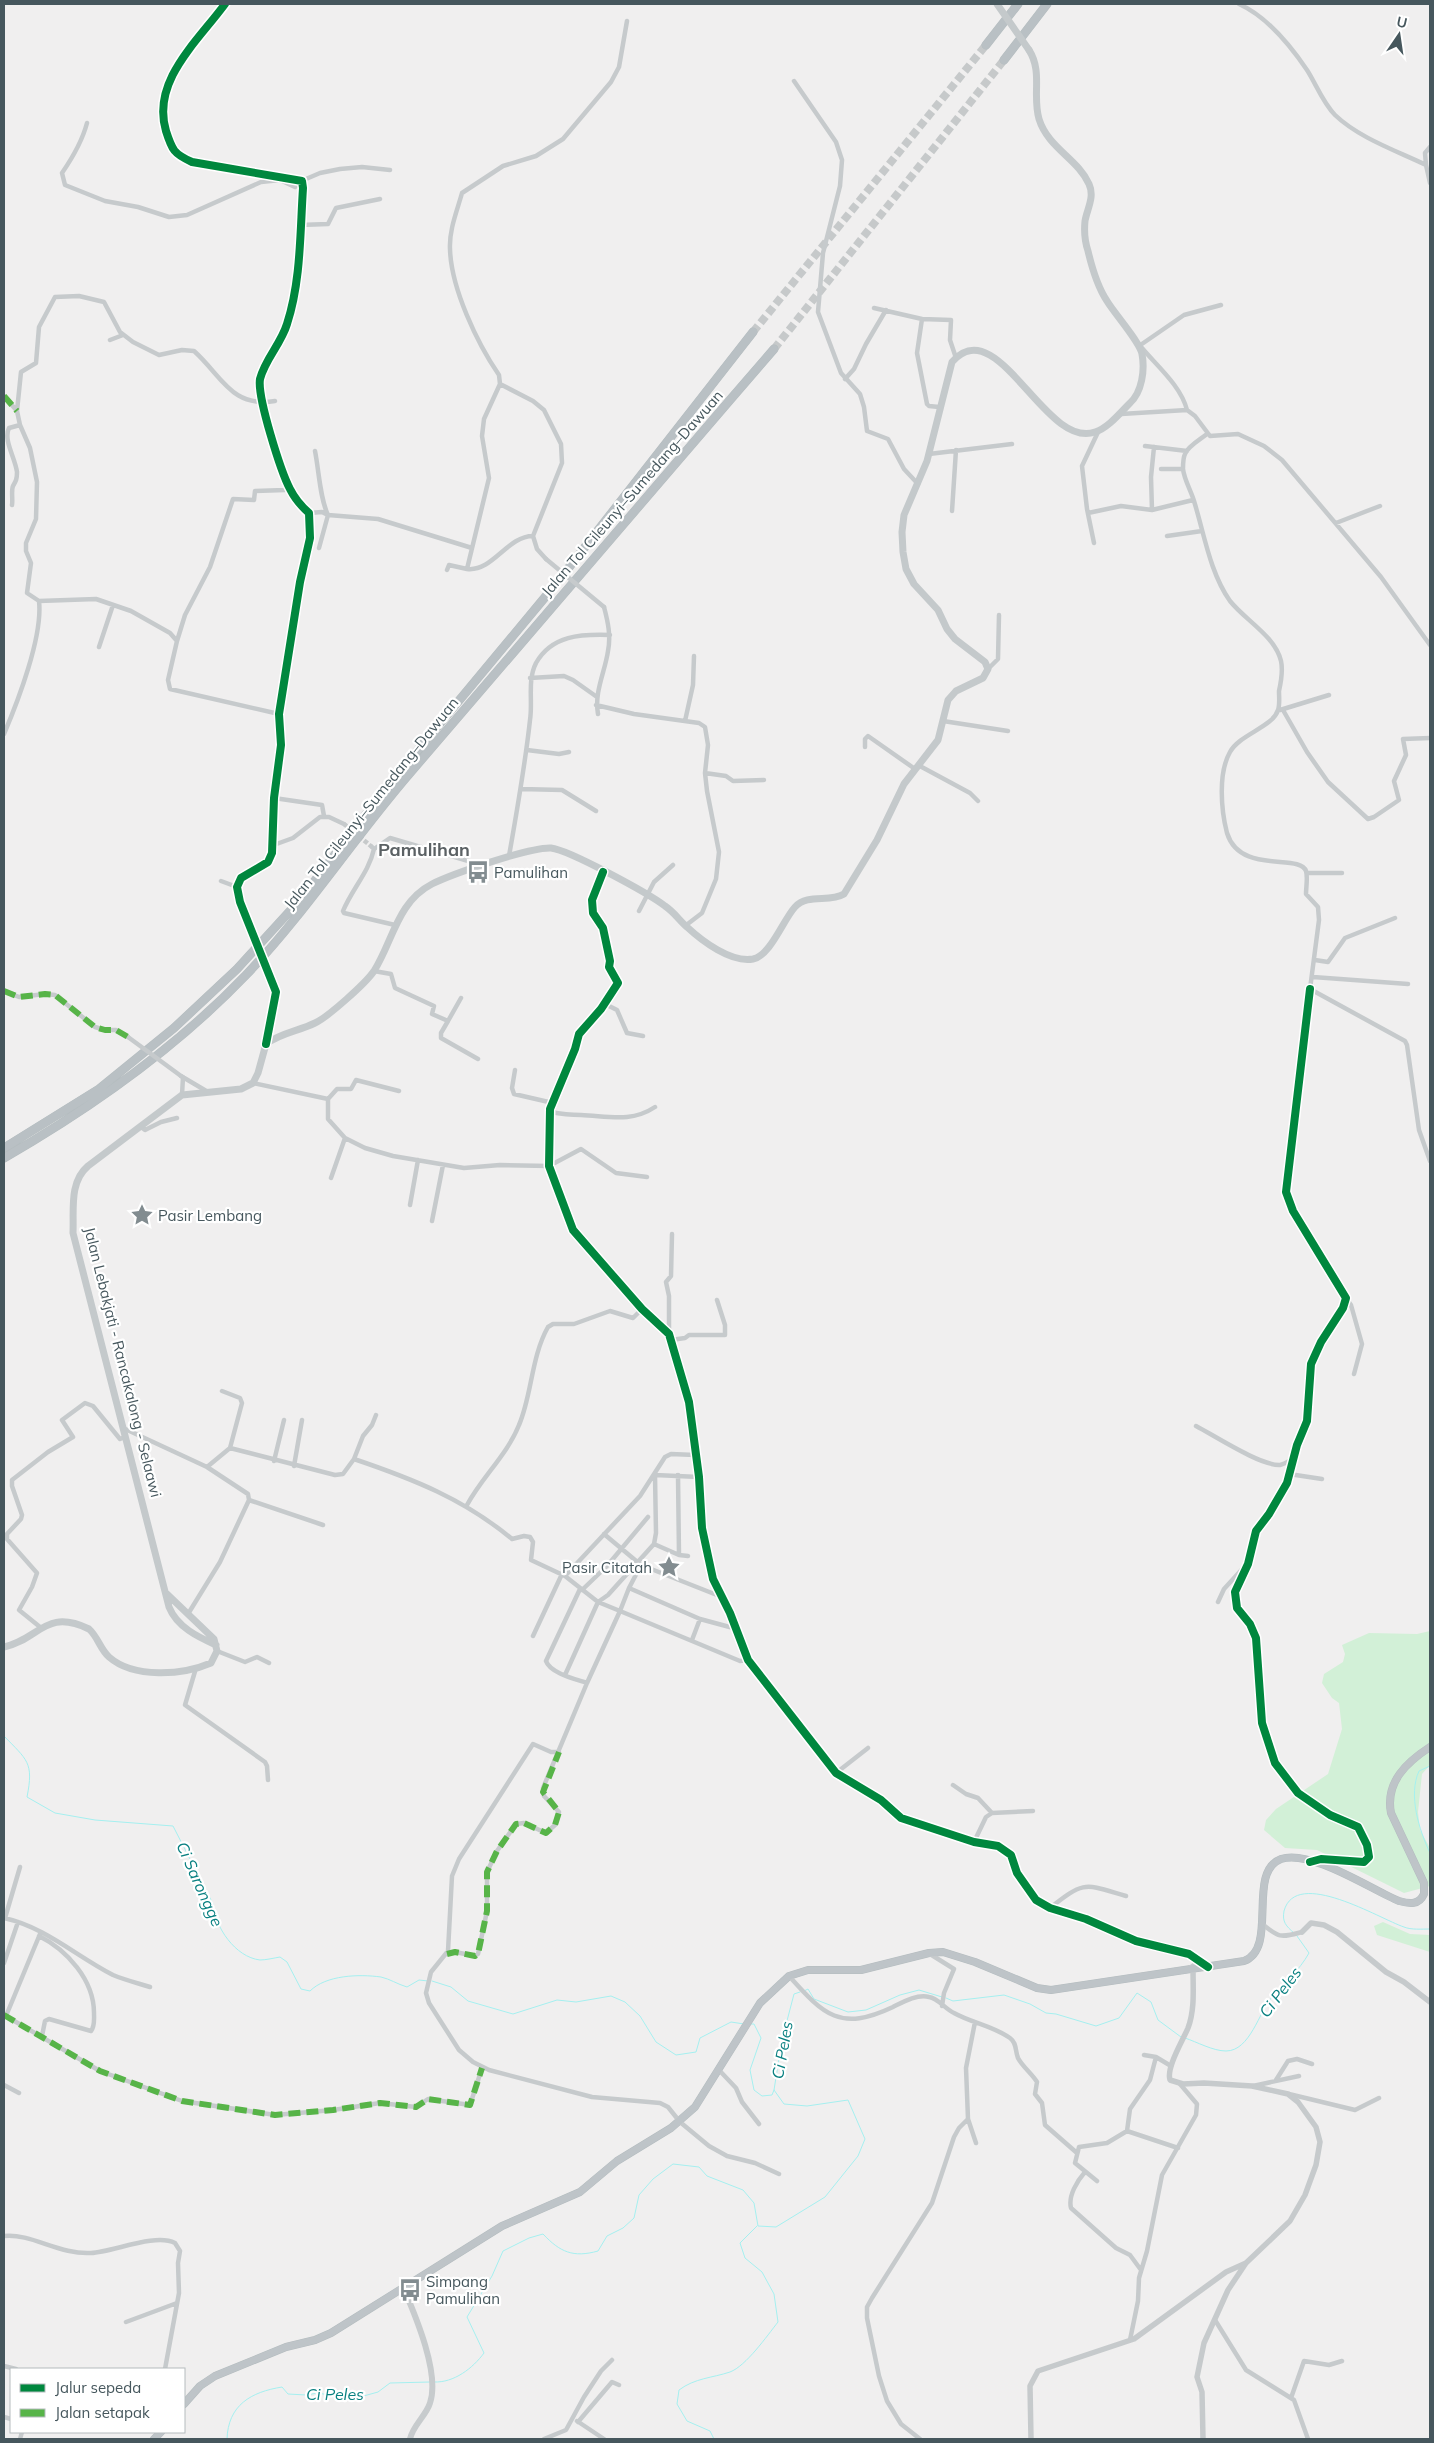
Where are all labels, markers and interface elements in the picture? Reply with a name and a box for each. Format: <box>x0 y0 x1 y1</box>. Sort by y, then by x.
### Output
north arrow <box>1374 10 1424 60</box>
text: U <box>1395 12 1409 32</box>
street label: Jalan Tol Cileunyi–Sumedang–Dawuan <box>537 386 727 600</box>
street label: Jalan Tol Cileunyi–Sumedang–Dawuan <box>280 693 462 913</box>
district label: Pamulihan <box>378 838 470 861</box>
bus stop icon: Pamulihan <box>465 859 491 885</box>
place label: Pamulihan <box>494 863 568 882</box>
place icon: Pasir Lembang <box>129 1202 155 1228</box>
place label: Pasir Lembang <box>158 1206 262 1225</box>
street label: Jalan Lebakjati - Rancakalong - Selaawi <box>80 1225 166 1499</box>
place icon: Pasir Citatah <box>656 1554 682 1580</box>
place label: Pasir Citatah <box>562 1558 652 1577</box>
water label: Ci Sarongge <box>172 1838 228 1930</box>
water label: Ci Peles <box>1255 1963 1306 2021</box>
water label: Ci Peles <box>767 2020 797 2080</box>
place label: Simpang Pamulihan <box>426 2272 500 2308</box>
bus stop icon: Simpang Pamulihan <box>397 2277 423 2303</box>
legend <box>10 2368 185 2433</box>
text: Jalur sepeda <box>55 2378 141 2397</box>
water label: Ci Peles <box>306 2384 364 2404</box>
text: Jalan setapak <box>55 2403 150 2422</box>

